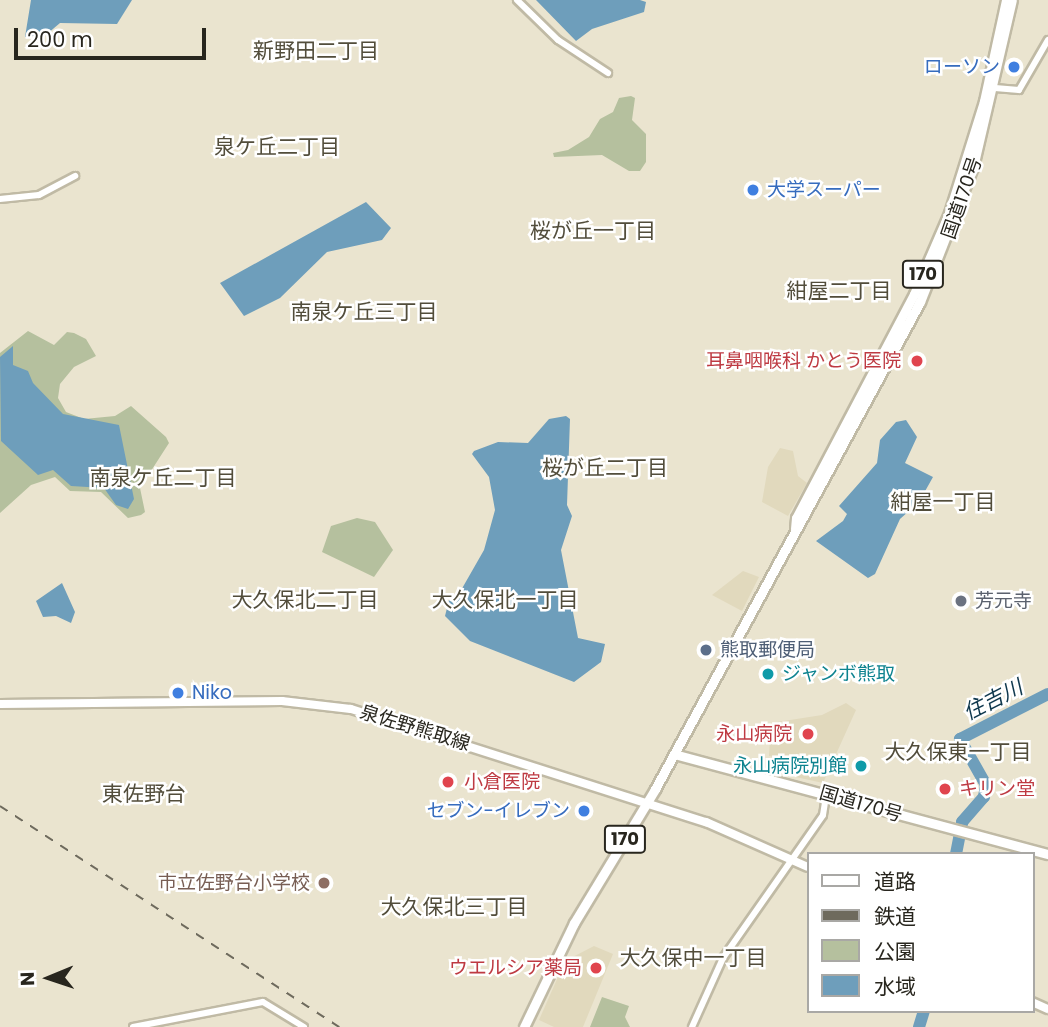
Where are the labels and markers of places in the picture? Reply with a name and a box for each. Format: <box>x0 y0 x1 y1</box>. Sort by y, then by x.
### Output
place label: ローソン <box>924 56 1000 78</box>
marker: ローソン <box>1006 59 1022 75</box>
place label: 大学スーパー <box>767 179 881 201</box>
marker: 大学スーパー <box>745 182 761 198</box>
place label: 耳鼻咽喉科 かとう医院 <box>706 350 901 372</box>
marker: 耳鼻咽喉科 かとう医院 <box>907 351 927 371</box>
place label: 芳元寺 <box>975 590 1032 612</box>
marker: 芳元寺 <box>953 593 969 609</box>
place label: 熊取郵便局 <box>720 639 815 661</box>
marker: 熊取郵便局 <box>698 642 714 658</box>
place label: ジャンボ熊取 <box>782 663 896 685</box>
marker: ジャンボ熊取 <box>760 666 776 682</box>
place label: Niko <box>192 682 232 704</box>
marker: Niko <box>170 685 186 701</box>
place label: 永山病院 <box>716 723 792 745</box>
marker: 永山病院 <box>798 724 818 744</box>
place label: 永山病院別館 <box>733 755 847 777</box>
marker: 永山病院別館 <box>853 758 869 774</box>
place label: 小倉医院 <box>464 771 540 793</box>
marker: 小倉医院 <box>438 772 458 792</box>
place label: キリン堂 <box>959 778 1035 800</box>
marker: キリン堂 <box>937 781 953 797</box>
place label: セブン-イレブン <box>427 800 570 822</box>
marker: セブン-イレブン <box>576 803 592 819</box>
place label: 市立佐野台小学校 <box>158 872 310 894</box>
marker: 市立佐野台小学校 <box>316 875 332 891</box>
place label: ウエルシア薬局 <box>449 957 582 979</box>
marker: ウエルシア薬局 <box>588 960 604 976</box>

